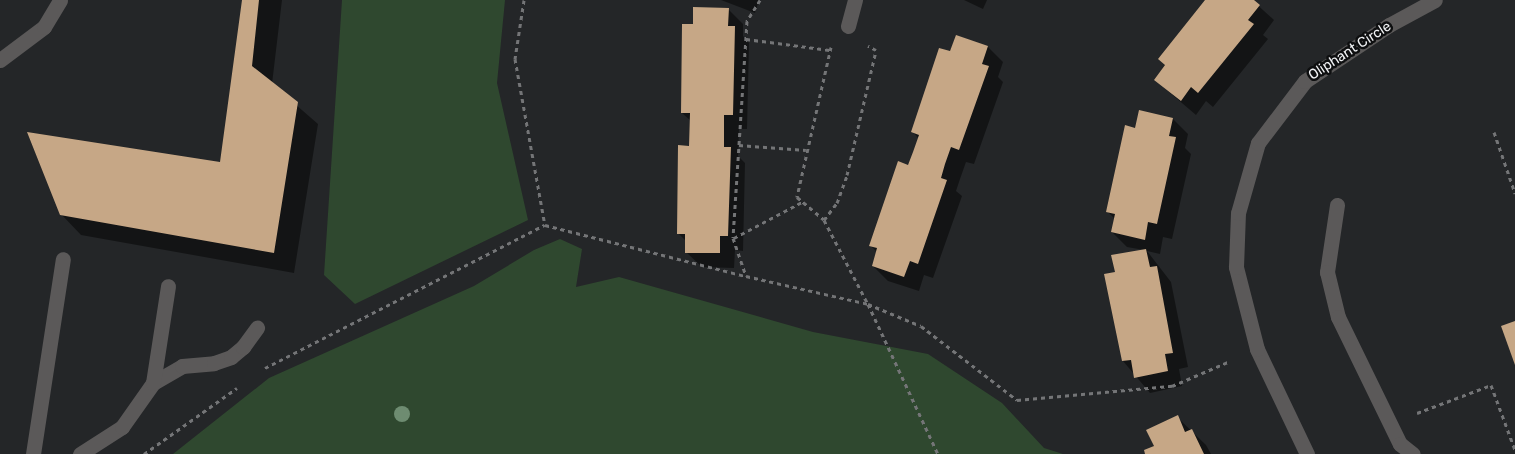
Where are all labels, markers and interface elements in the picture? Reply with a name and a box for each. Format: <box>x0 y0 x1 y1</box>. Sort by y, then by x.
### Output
street label: Oliphant Circle <box>1306 18 1394 84</box>

